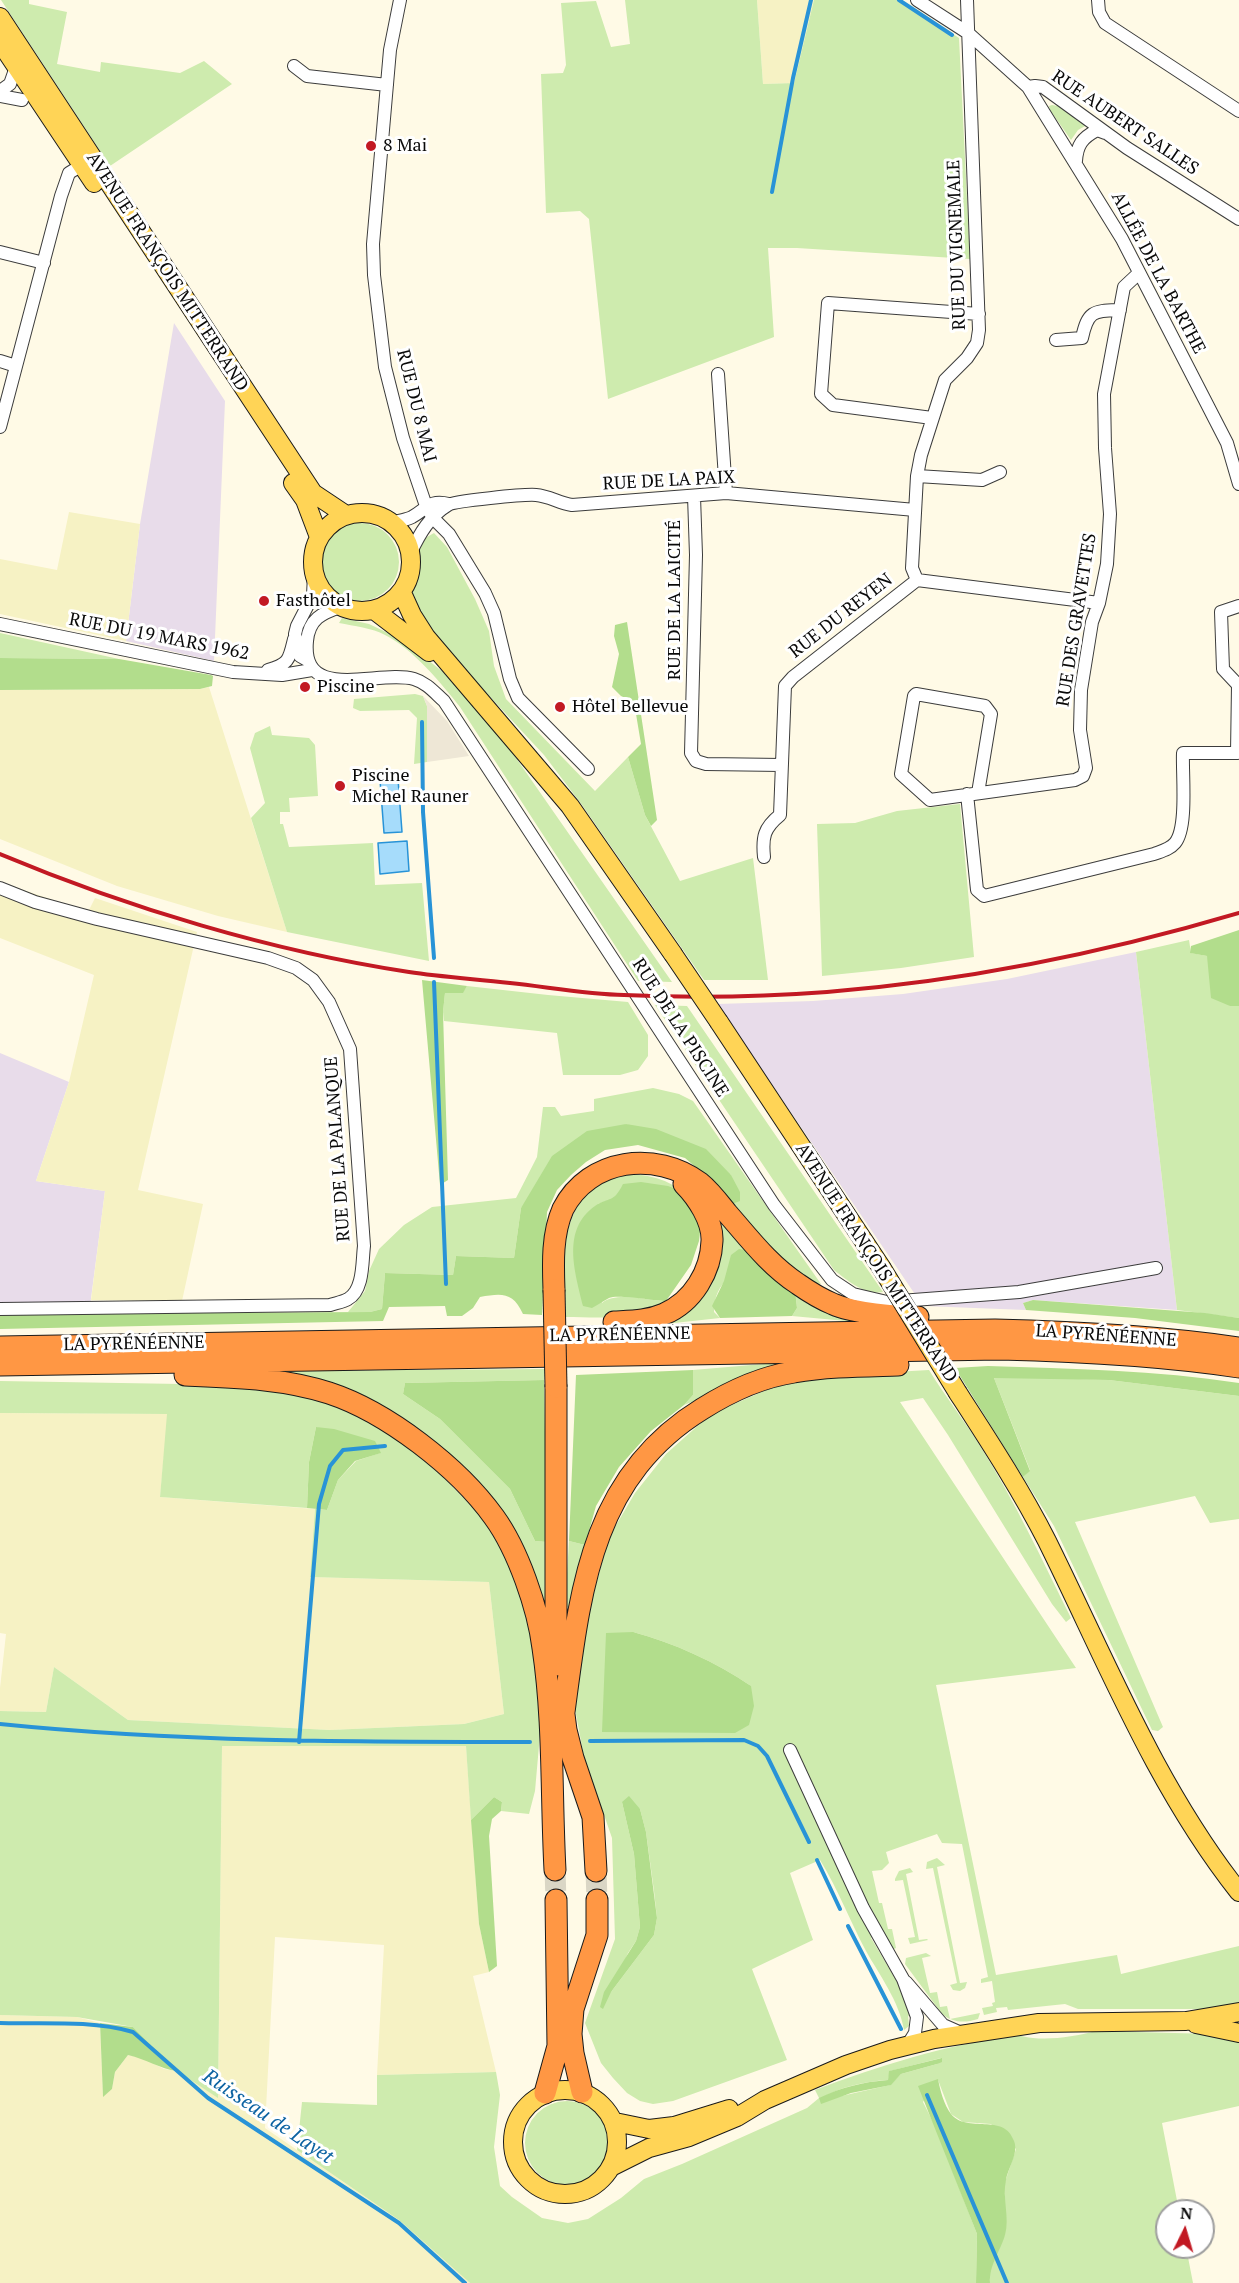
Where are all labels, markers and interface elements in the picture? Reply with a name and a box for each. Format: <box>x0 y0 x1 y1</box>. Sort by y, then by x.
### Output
street label: RUE AUBERT SALLES <box>1048 66 1202 180</box>
place label: 8 Mai <box>383 135 427 157</box>
marker: 8 Mai <box>364 139 378 153</box>
street label: AVENUE FRANÇOIS MITTERRAND <box>81 148 253 396</box>
street label: RUE DU VIGNEMALE <box>943 159 971 331</box>
street label: ALLÉE DE LA BARTHE <box>1106 188 1210 358</box>
street label: RUE DU 8 MAI <box>392 347 440 465</box>
street label: RUE DE LA PAIX <box>602 467 736 495</box>
street label: RUE DE LA LAICITÉ <box>664 520 686 680</box>
street label: RUE DES GRAVETTES <box>1053 532 1101 708</box>
street label: RUE DU REYEN <box>785 569 897 663</box>
place label: Fasthôtel <box>276 590 351 612</box>
marker: Fasthôtel <box>257 594 271 608</box>
street label: RUE DU 19 MARS 1962 <box>67 609 251 665</box>
place label: Piscine <box>317 676 374 698</box>
marker: Piscine <box>298 680 312 694</box>
place label: Hôtel Bellevue <box>572 696 689 718</box>
marker: Hôtel Bellevue <box>553 700 567 714</box>
place label: Piscine Michel Rauner <box>352 765 468 808</box>
marker: Piscine Michel Rauner <box>333 779 347 793</box>
street label: RUE DE LA PISCINE <box>627 955 733 1101</box>
street label: RUE DE LA PALANQUE <box>321 1056 355 1242</box>
street label: AVENUE FRANÇOIS MITTERRAND <box>790 1139 962 1387</box>
street label: LA PYRÉNÉENNE <box>1035 1320 1177 1352</box>
street label: LA PYRÉNÉENNE <box>549 1323 691 1347</box>
street label: LA PYRÉNÉENNE <box>63 1332 205 1356</box>
water label: Ruisseau de Layet <box>198 2065 338 2169</box>
north arrow <box>1155 2199 1215 2259</box>
text: N <box>1179 2202 1193 2225</box>

